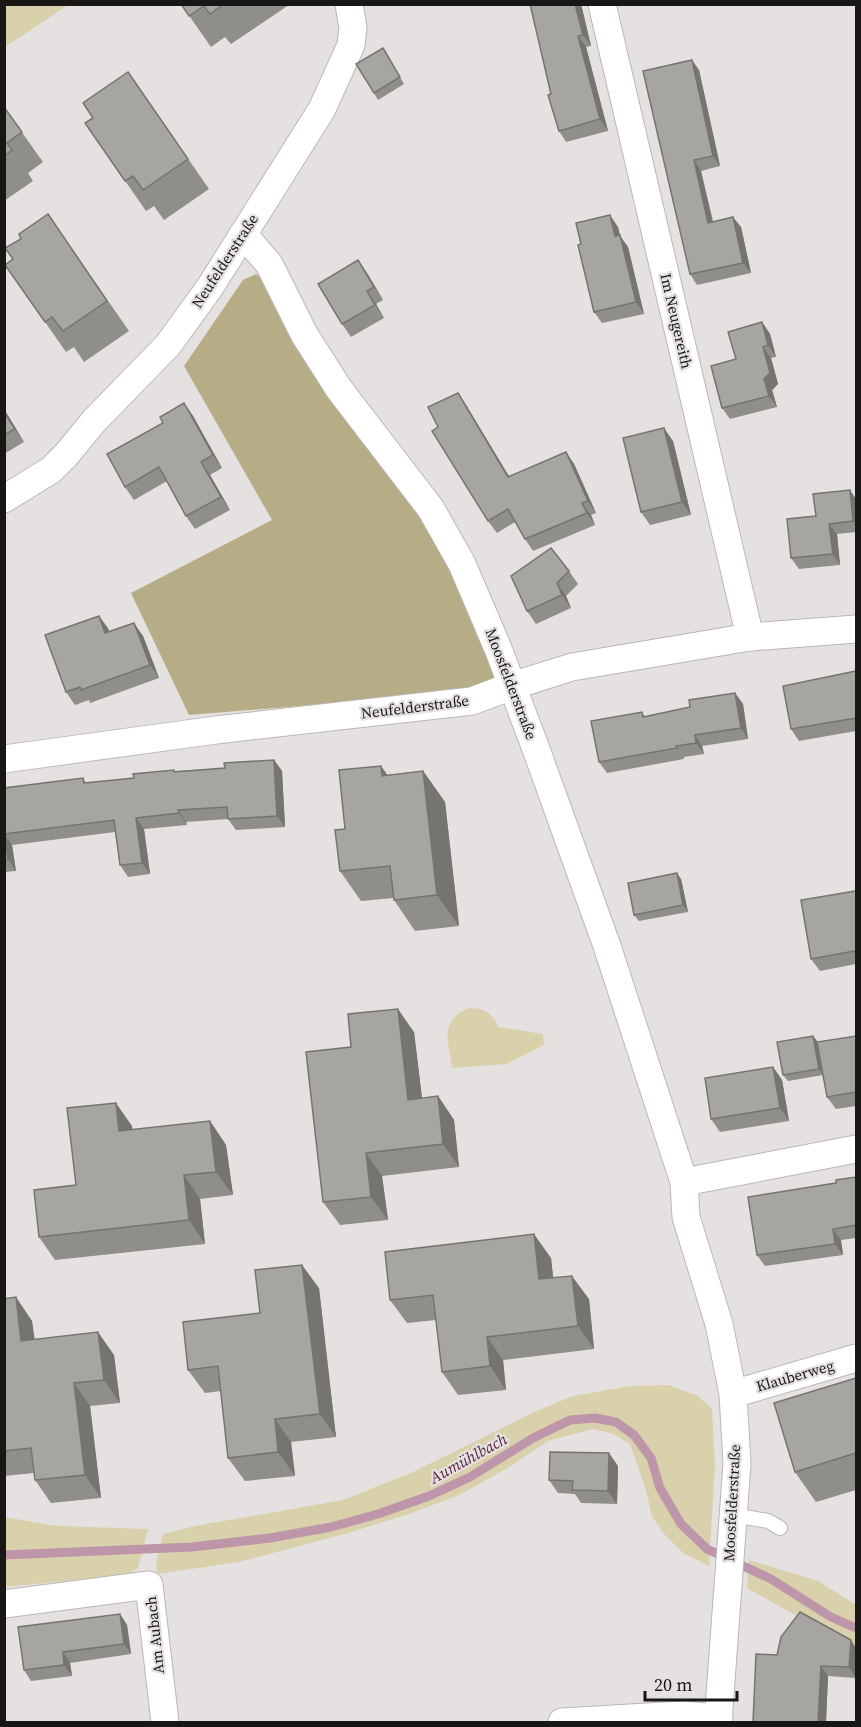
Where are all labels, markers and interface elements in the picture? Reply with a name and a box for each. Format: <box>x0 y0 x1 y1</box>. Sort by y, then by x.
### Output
street label: Neufelderstraße <box>186 209 263 312</box>
street label: Im Neugereith <box>655 271 698 371</box>
street label: Moosfelderstraße <box>481 625 542 743</box>
street label: Neufelderstraße <box>360 689 470 724</box>
street label: Klauberweg <box>753 1354 836 1397</box>
water label: Aumühlbach <box>424 1427 511 1489</box>
street label: Moosfelderstraße <box>718 1444 745 1562</box>
street label: Am Aubach <box>140 1595 169 1675</box>
scale bar <box>645 1664 736 1702</box>
text: 20 m <box>654 1672 692 1697</box>

